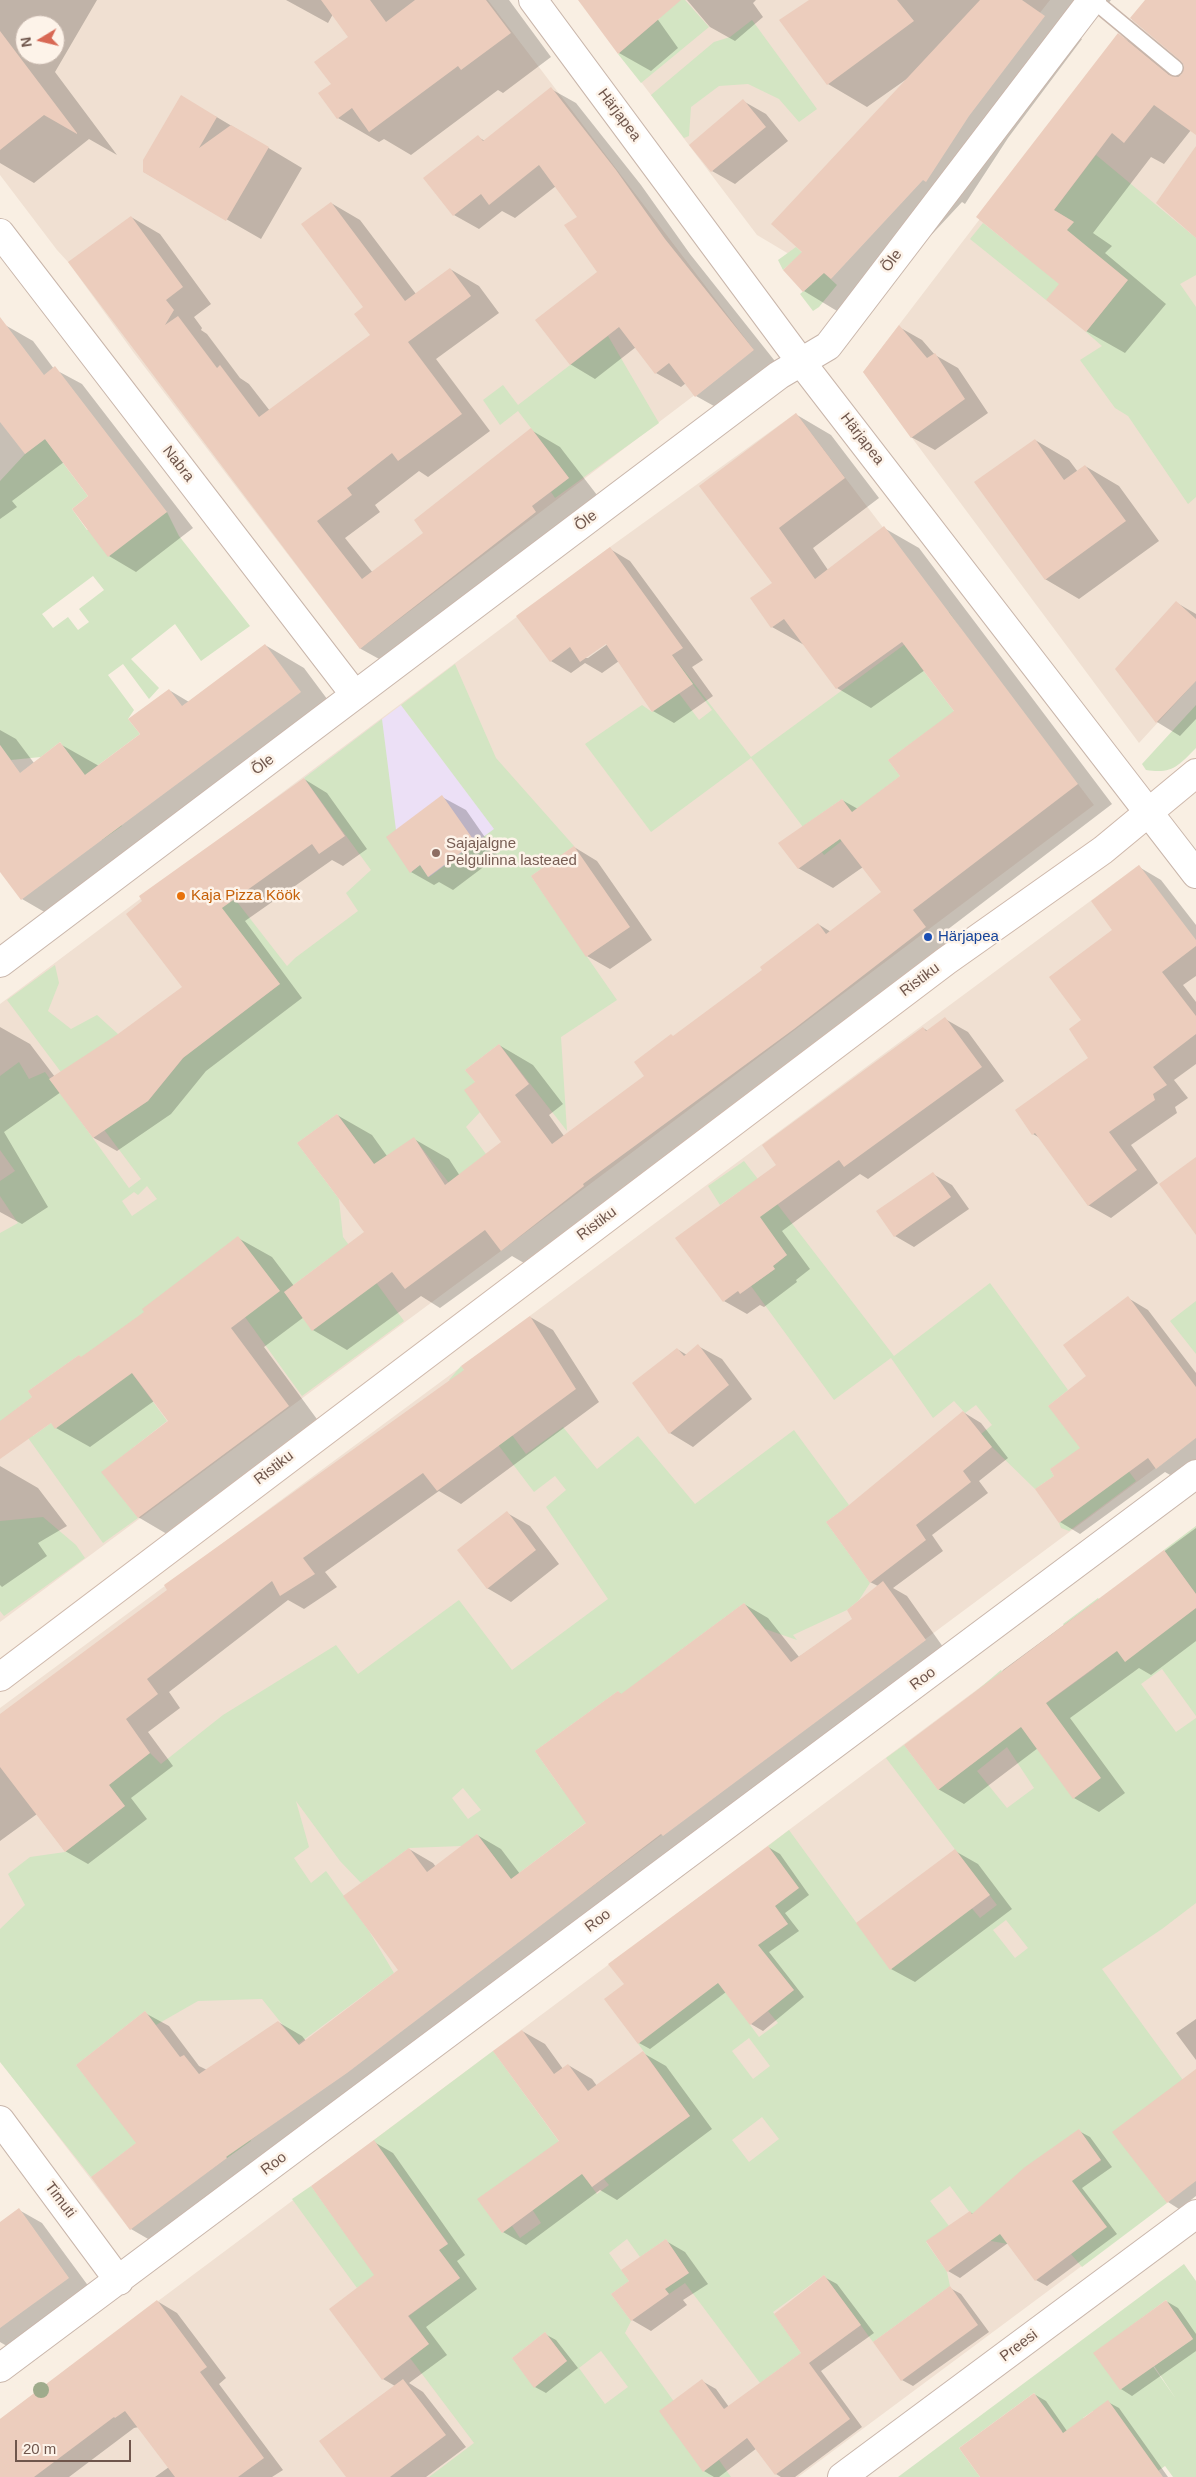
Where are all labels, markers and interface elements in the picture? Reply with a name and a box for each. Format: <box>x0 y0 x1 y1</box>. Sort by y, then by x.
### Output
north arrow <box>15 15 65 65</box>
text: N <box>17 36 35 48</box>
street label: Härjapea <box>593 85 645 145</box>
street label: Õle <box>878 246 906 276</box>
street label: Härjapea <box>836 409 888 469</box>
street label: Nabra <box>158 442 198 486</box>
street label: Õle <box>571 507 601 535</box>
street label: Õle <box>248 751 278 779</box>
place label: Sajajalgne Pelgulinna lasteaed <box>446 835 577 870</box>
marker: Sajajalgne Pelgulinna lasteaed <box>430 847 442 859</box>
place label: Kaja Pizza Köök <box>191 887 300 905</box>
marker: Kaja Pizza Köök <box>175 890 187 902</box>
place label: Härjapea <box>938 928 999 946</box>
marker: Härjapea <box>922 931 934 943</box>
street label: Ristiku <box>897 959 943 1001</box>
street label: Ristiku <box>574 1203 620 1245</box>
street label: Ristiku <box>251 1447 297 1489</box>
street label: Roo <box>907 1664 939 1694</box>
street label: Roo <box>582 1906 614 1936</box>
street label: Roo <box>258 2149 290 2179</box>
street label: Timuti <box>41 2179 79 2221</box>
street label: Preesi <box>997 2326 1041 2366</box>
scale bar <box>18 2430 134 2462</box>
text: 20 m <box>23 2440 56 2457</box>

